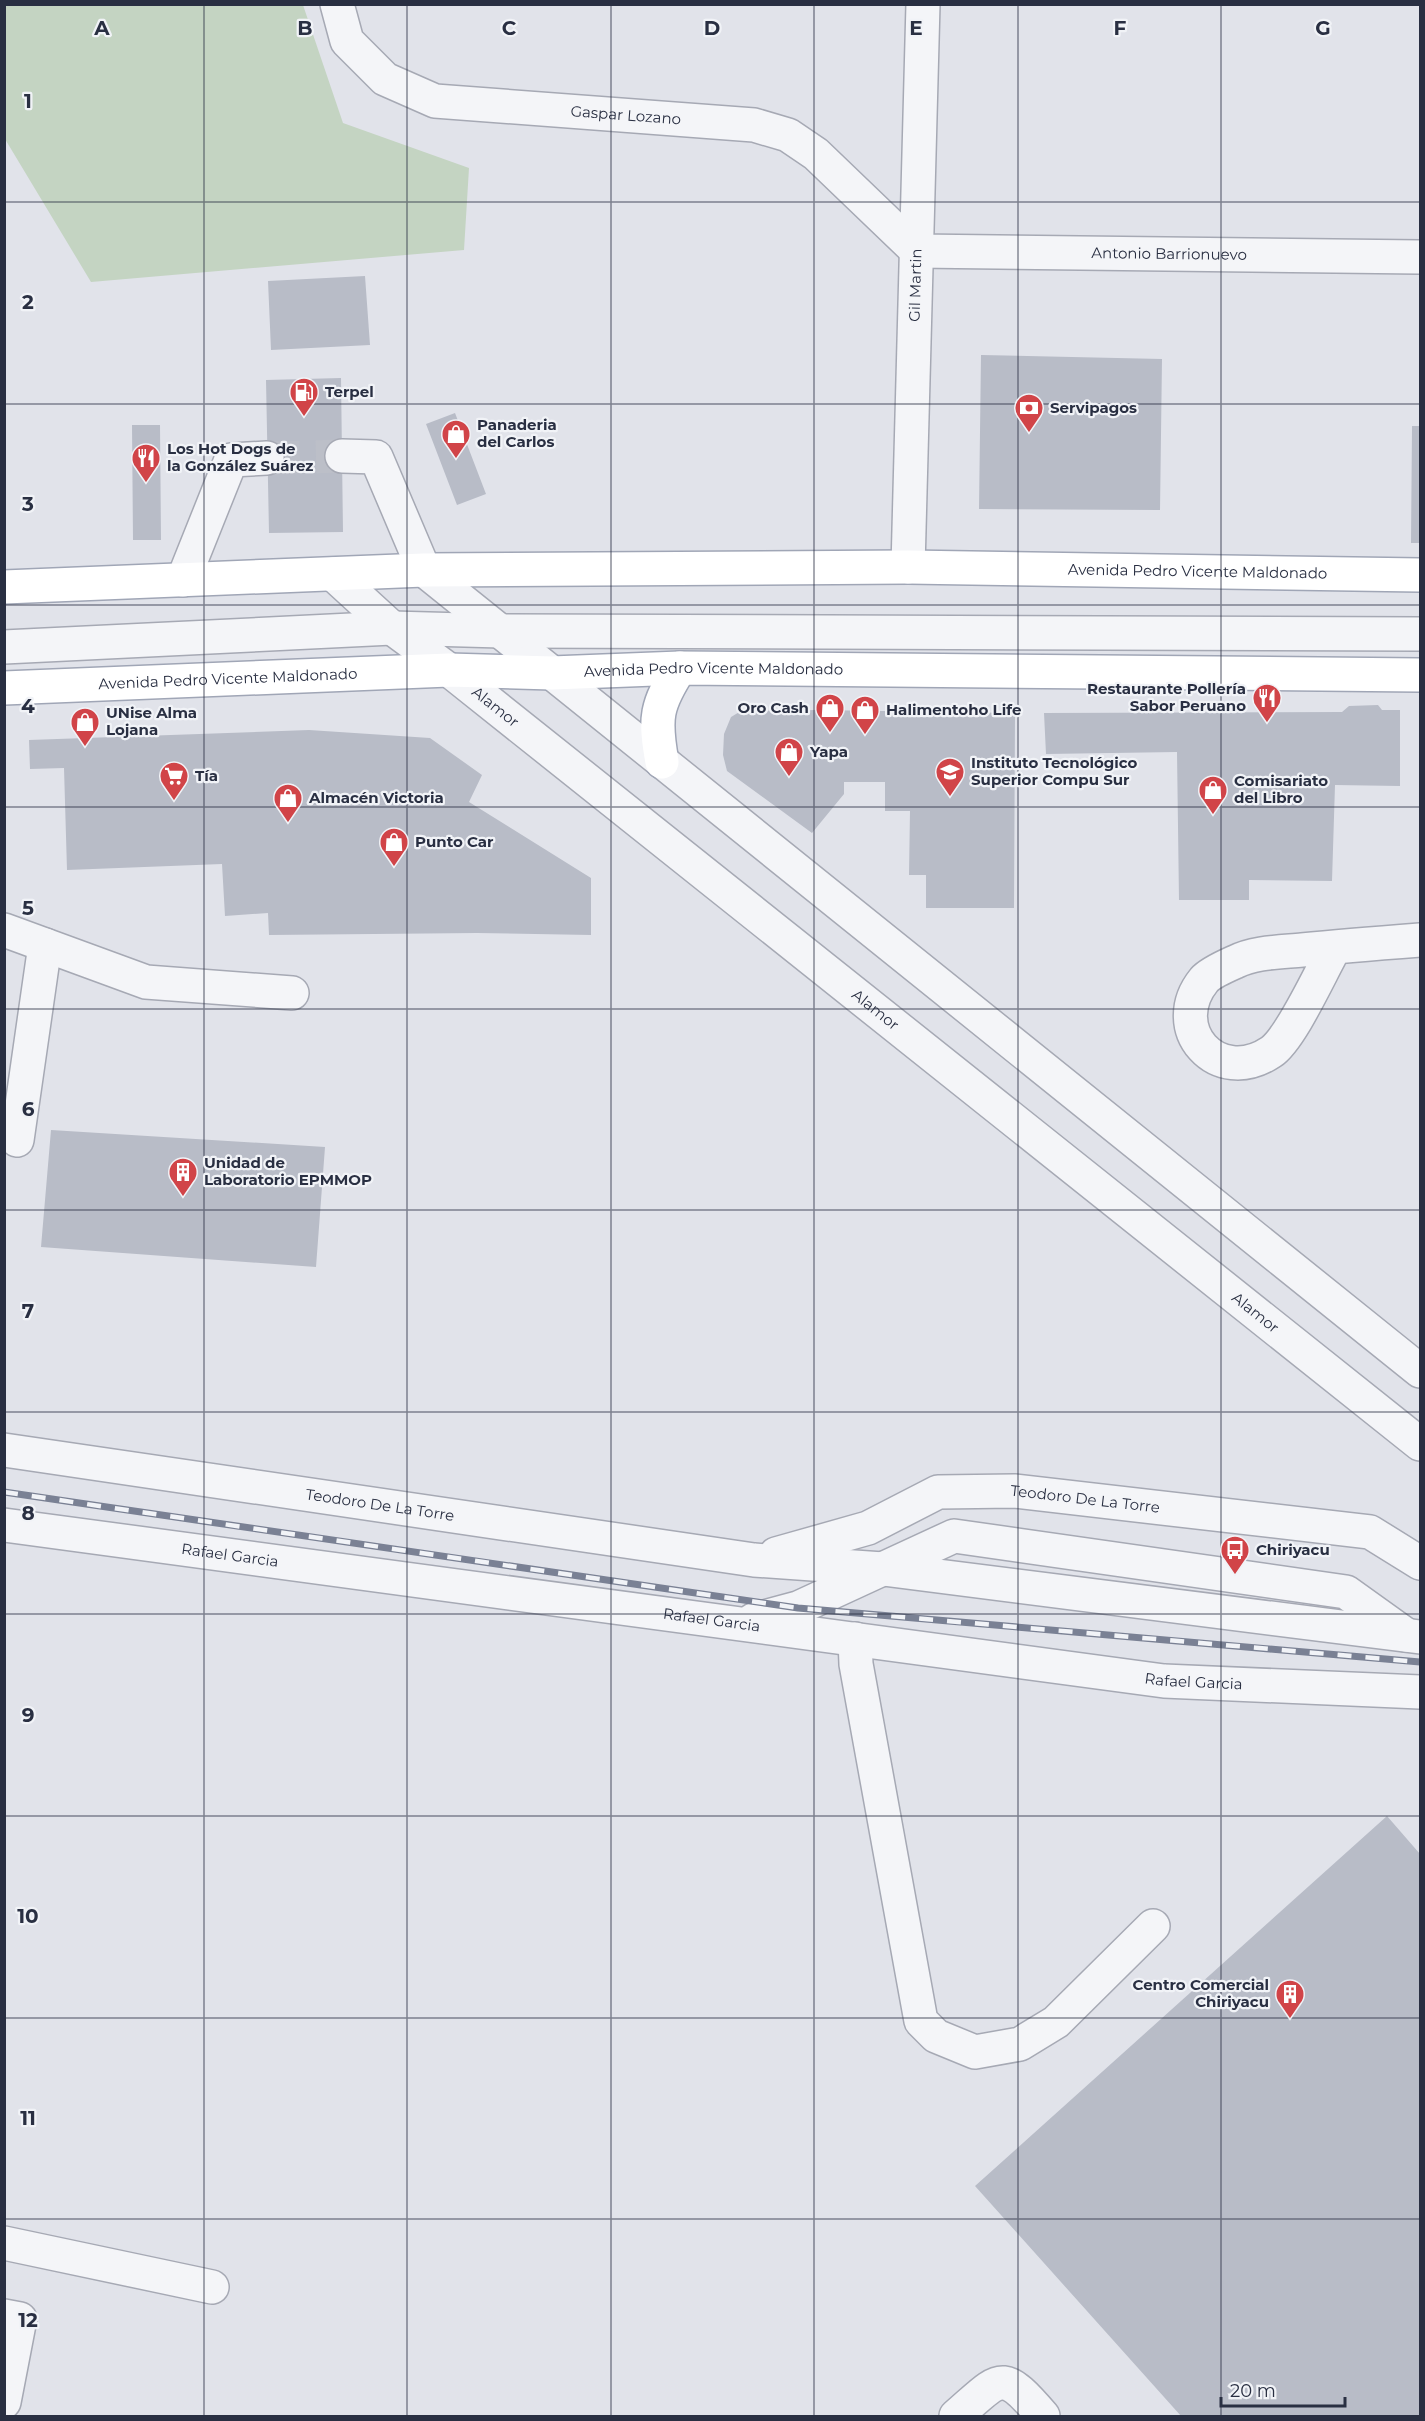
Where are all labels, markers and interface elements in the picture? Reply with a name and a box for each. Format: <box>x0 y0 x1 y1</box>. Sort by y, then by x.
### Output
text: A <box>93 16 110 40</box>
text: B <box>297 16 313 40</box>
text: C <box>502 16 517 40</box>
text: D <box>704 16 720 40</box>
text: E <box>909 16 923 40</box>
text: F <box>1114 16 1127 40</box>
text: G <box>1315 16 1331 40</box>
text: 1 <box>24 89 32 113</box>
street label: Gaspar Lozano <box>570 101 682 128</box>
street label: Antonio Barrionuevo <box>1091 243 1247 264</box>
street label: Gil Martin <box>905 248 925 322</box>
text: 2 <box>22 290 34 314</box>
fuel station icon: Terpel <box>288 376 320 418</box>
place label: Terpel <box>325 382 374 401</box>
bank icon: Servipagos <box>1013 392 1045 434</box>
place label: Servipagos <box>1050 398 1137 417</box>
place label: Panaderia del Carlos <box>477 415 557 451</box>
shop icon: Panaderia del Carlos <box>440 418 472 460</box>
place label: Los Hot Dogs de la González Suárez <box>167 439 313 475</box>
restaurant icon: Los Hot Dogs de la González Suárez <box>130 442 162 484</box>
text: 3 <box>21 492 34 516</box>
street label: Avenida Pedro Vicente Maldonado <box>1068 559 1327 583</box>
street label: Avenida Pedro Vicente Maldonado <box>583 658 843 681</box>
street label: Avenida Pedro Vicente Maldonado <box>98 664 358 693</box>
place label: Restaurante Pollería Sabor Peruano <box>1087 679 1246 715</box>
street label: Alamor <box>468 682 523 731</box>
restaurant icon: Restaurante Pollería Sabor Peruano <box>1251 682 1283 724</box>
shop icon: Oro Cash <box>814 692 846 734</box>
text: 4 <box>21 694 35 718</box>
shop icon: Halimentoho Life <box>849 694 881 736</box>
place label: Oro Cash <box>738 698 809 717</box>
place label: Halimentoho Life <box>886 700 1021 719</box>
place label: UNise Alma Lojana <box>106 703 197 739</box>
shop icon: UNise Alma Lojana <box>69 706 101 748</box>
shop icon: Yapa <box>773 736 805 778</box>
place label: Yapa <box>809 742 848 761</box>
place label: Instituto Tecnológico Superior Compu Sur <box>971 753 1138 789</box>
school or university icon: Instituto Tecnológico Superior Compu Sur <box>934 756 966 798</box>
supermarket icon: Tía <box>158 760 190 802</box>
place label: Tía <box>195 766 218 785</box>
place label: Comisariato del Libro <box>1234 771 1328 807</box>
shop icon: Comisariato del Libro <box>1197 774 1229 816</box>
shop icon: Almacén Victoria <box>272 782 304 824</box>
place label: Almacén Victoria <box>308 788 444 807</box>
shop icon: Punto Car <box>378 826 410 868</box>
place label: Punto Car <box>415 832 494 851</box>
text: 5 <box>22 896 34 920</box>
street label: Alamor <box>848 985 903 1034</box>
text: 6 <box>22 1097 35 1121</box>
place label: Unidad de Laboratorio EPMMOP <box>204 1153 372 1189</box>
building icon: Unidad de Laboratorio EPMMOP <box>167 1156 199 1198</box>
street label: Alamor <box>1228 1288 1283 1337</box>
text: 7 <box>22 1299 34 1323</box>
street label: Teodoro De La Torre <box>1010 1481 1161 1517</box>
street label: Teodoro De La Torre <box>304 1484 456 1525</box>
text: 8 <box>21 1501 35 1525</box>
bus stop icon: Chiriyacu <box>1219 1534 1251 1576</box>
street label: Rafael Garcia <box>180 1539 280 1571</box>
place label: Chiriyacu <box>1256 1540 1330 1559</box>
street label: Rafael Garcia <box>662 1604 762 1636</box>
street label: Rafael Garcia <box>1144 1668 1243 1693</box>
text: 9 <box>22 1703 34 1727</box>
text: 10 <box>17 1904 39 1928</box>
place label: Centro Comercial Chiriyacu <box>1133 1975 1269 2011</box>
building icon: Centro Comercial Chiriyacu <box>1274 1978 1306 2020</box>
text: 11 <box>20 2106 36 2130</box>
text: 12 <box>18 2308 38 2332</box>
scale bar <box>1221 2370 1346 2408</box>
text: 20 m <box>1230 2380 1276 2402</box>

